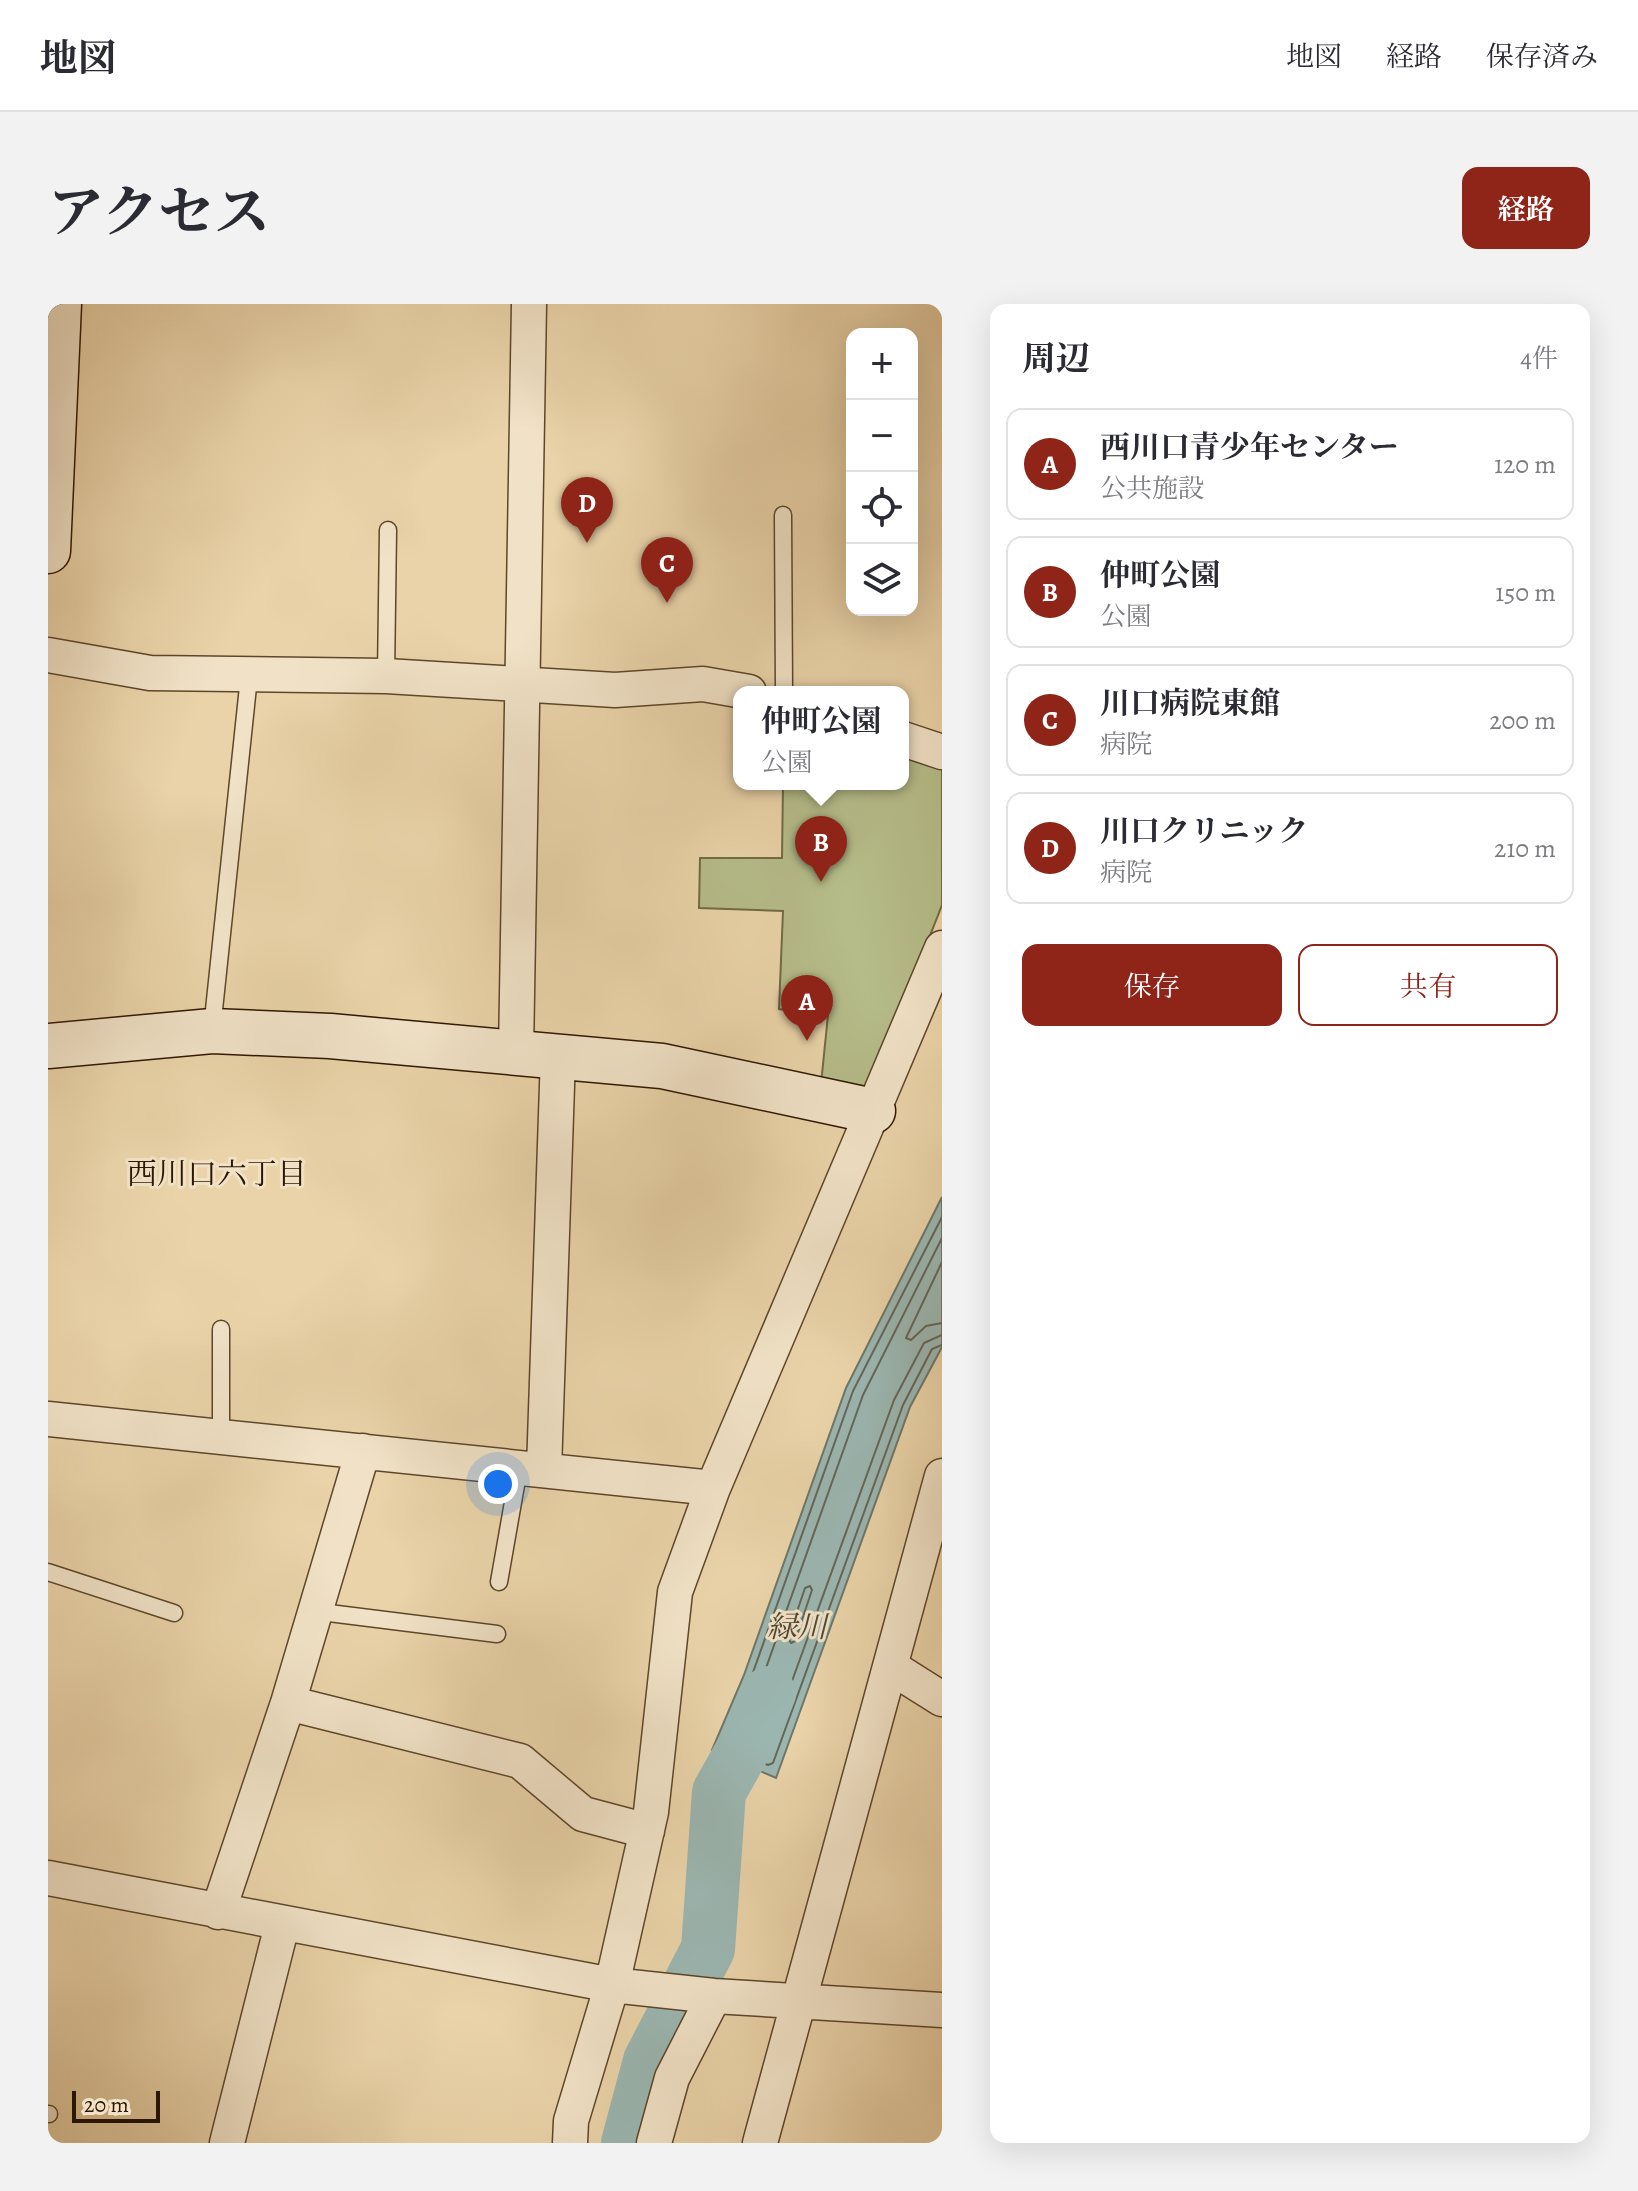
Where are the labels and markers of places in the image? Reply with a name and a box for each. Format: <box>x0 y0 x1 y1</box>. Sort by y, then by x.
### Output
pin: D <box>561 477 613 543</box>
pin: C <box>641 537 693 603</box>
pin: B <box>795 816 847 882</box>
pin: A <box>781 975 833 1041</box>

